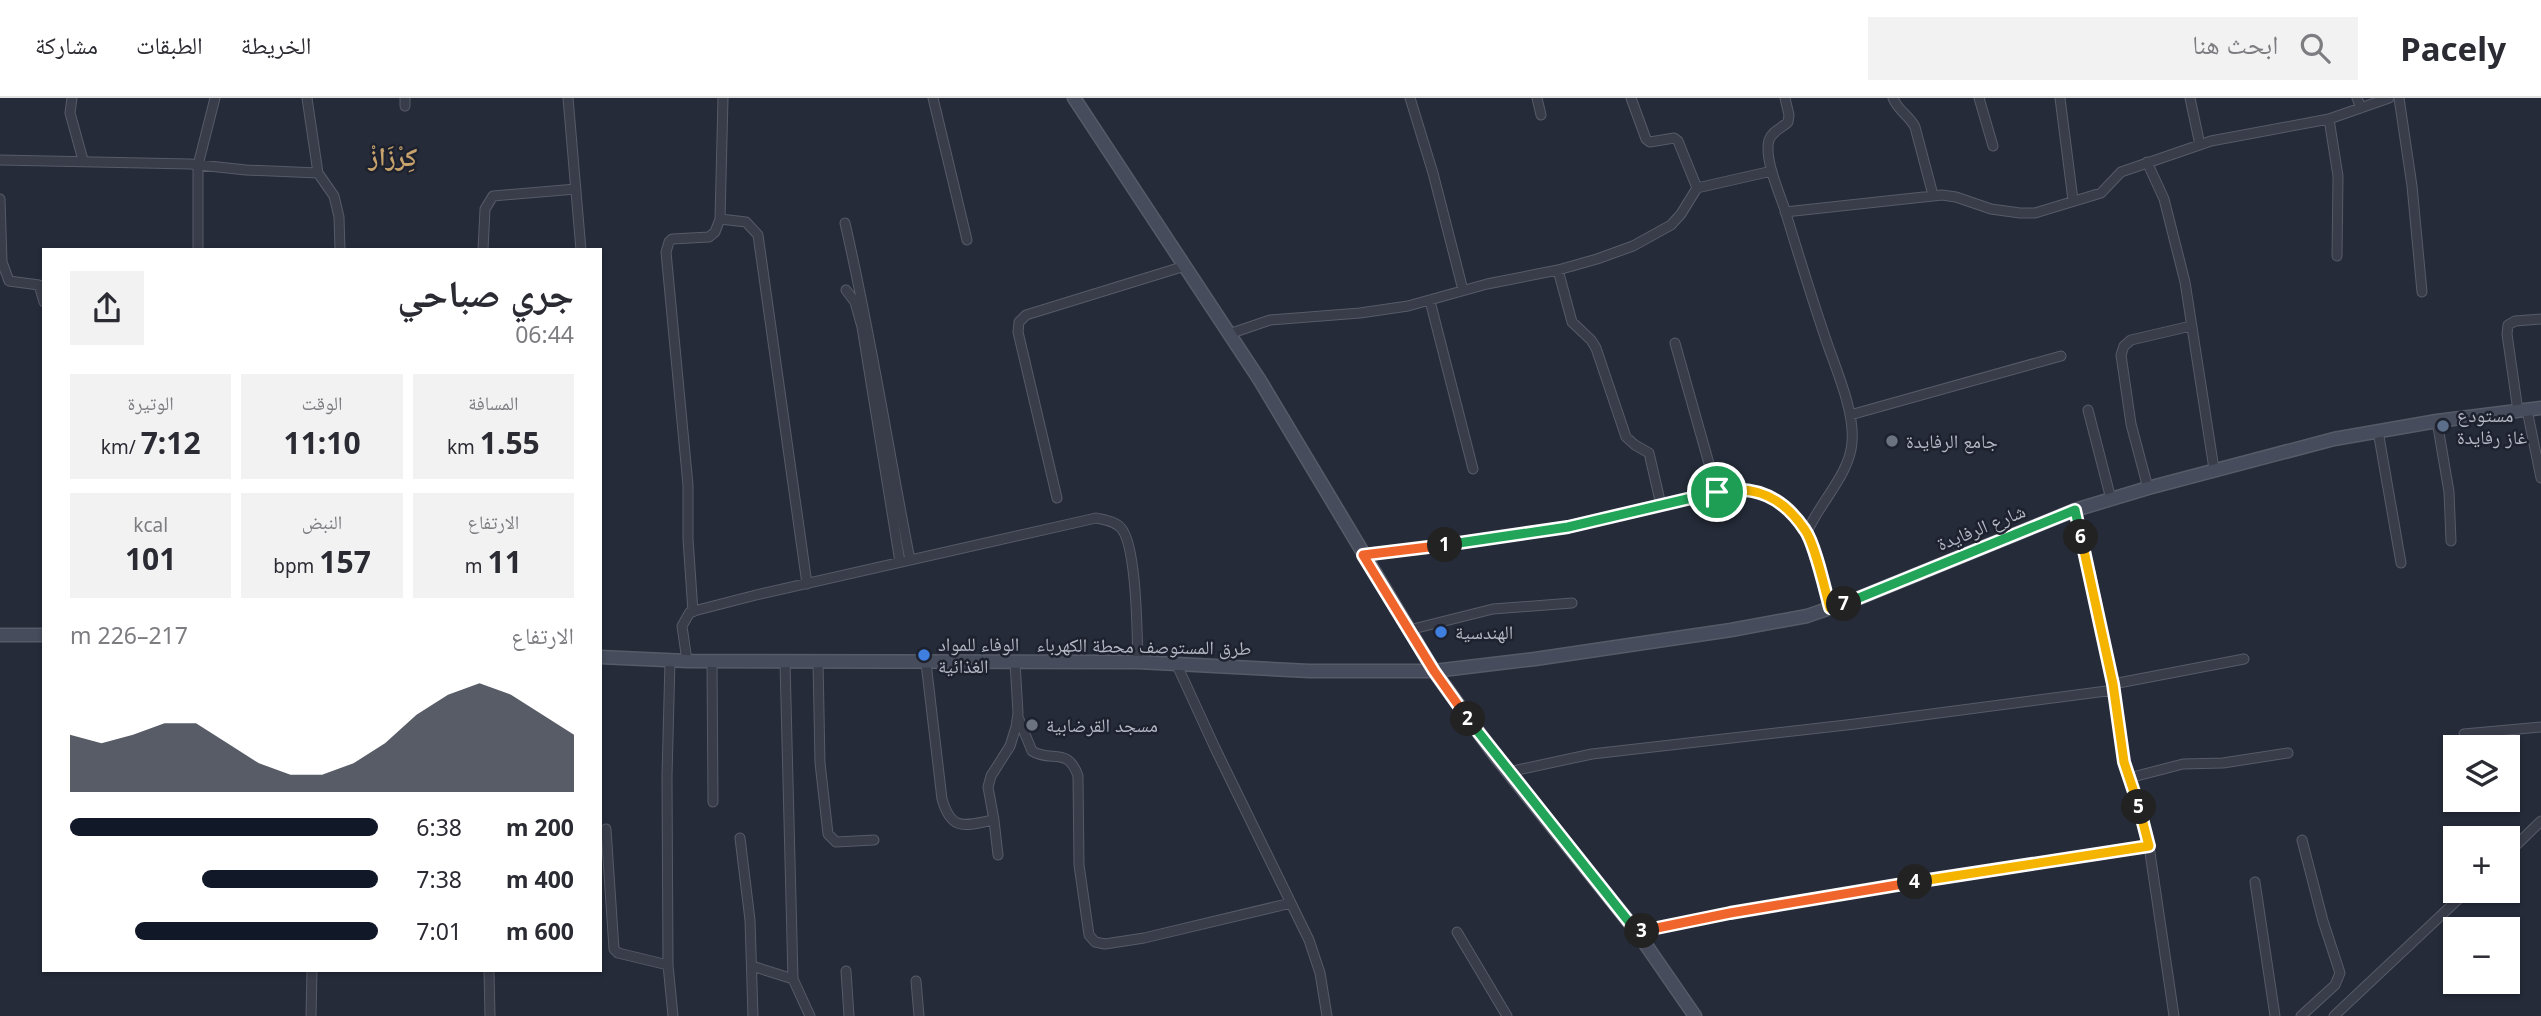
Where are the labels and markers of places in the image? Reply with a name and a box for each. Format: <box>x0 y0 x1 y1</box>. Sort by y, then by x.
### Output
place label: مستودع غاز رفايدة <box>2457 402 2527 450</box>
marker: مستودع غاز رفايدة <box>2435 418 2451 434</box>
place label: جامع الرفايدة <box>1906 428 1998 454</box>
marker: جامع الرفايدة <box>1884 433 1900 449</box>
pin <box>1687 462 1747 522</box>
pin: 6 <box>2064 520 2098 555</box>
pin: 1 <box>1428 528 1462 562</box>
pin: 7 <box>1826 587 1862 622</box>
place label: الهندسية <box>1455 619 1513 645</box>
marker: الهندسية <box>1433 624 1449 640</box>
place label: الوفاء للمواد الغذائية <box>938 631 1019 679</box>
marker: الوفاء للمواد الغذائية <box>916 647 932 663</box>
pin: 2 <box>1450 702 1486 736</box>
place label: مسجد القرضابية <box>1046 712 1158 738</box>
marker: مسجد القرضابية <box>1024 717 1040 733</box>
pin: 5 <box>2122 790 2156 824</box>
pin: 4 <box>1898 864 1932 900</box>
pin: 3 <box>1624 914 1660 948</box>

